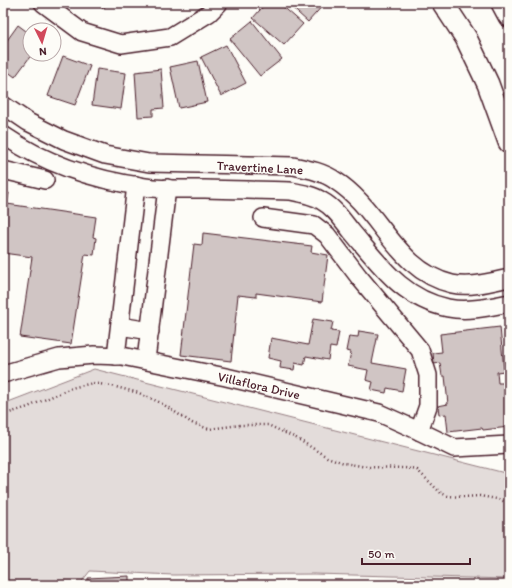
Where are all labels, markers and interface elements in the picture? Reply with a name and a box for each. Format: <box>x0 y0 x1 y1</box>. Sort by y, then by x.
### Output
north arrow <box>22 22 62 62</box>
text: N <box>39 45 47 58</box>
street label: Travertine Lane <box>216 158 304 177</box>
street label: Villaflora Drive <box>216 369 301 402</box>
scale bar <box>362 540 470 566</box>
text: 50 m <box>368 547 394 561</box>

